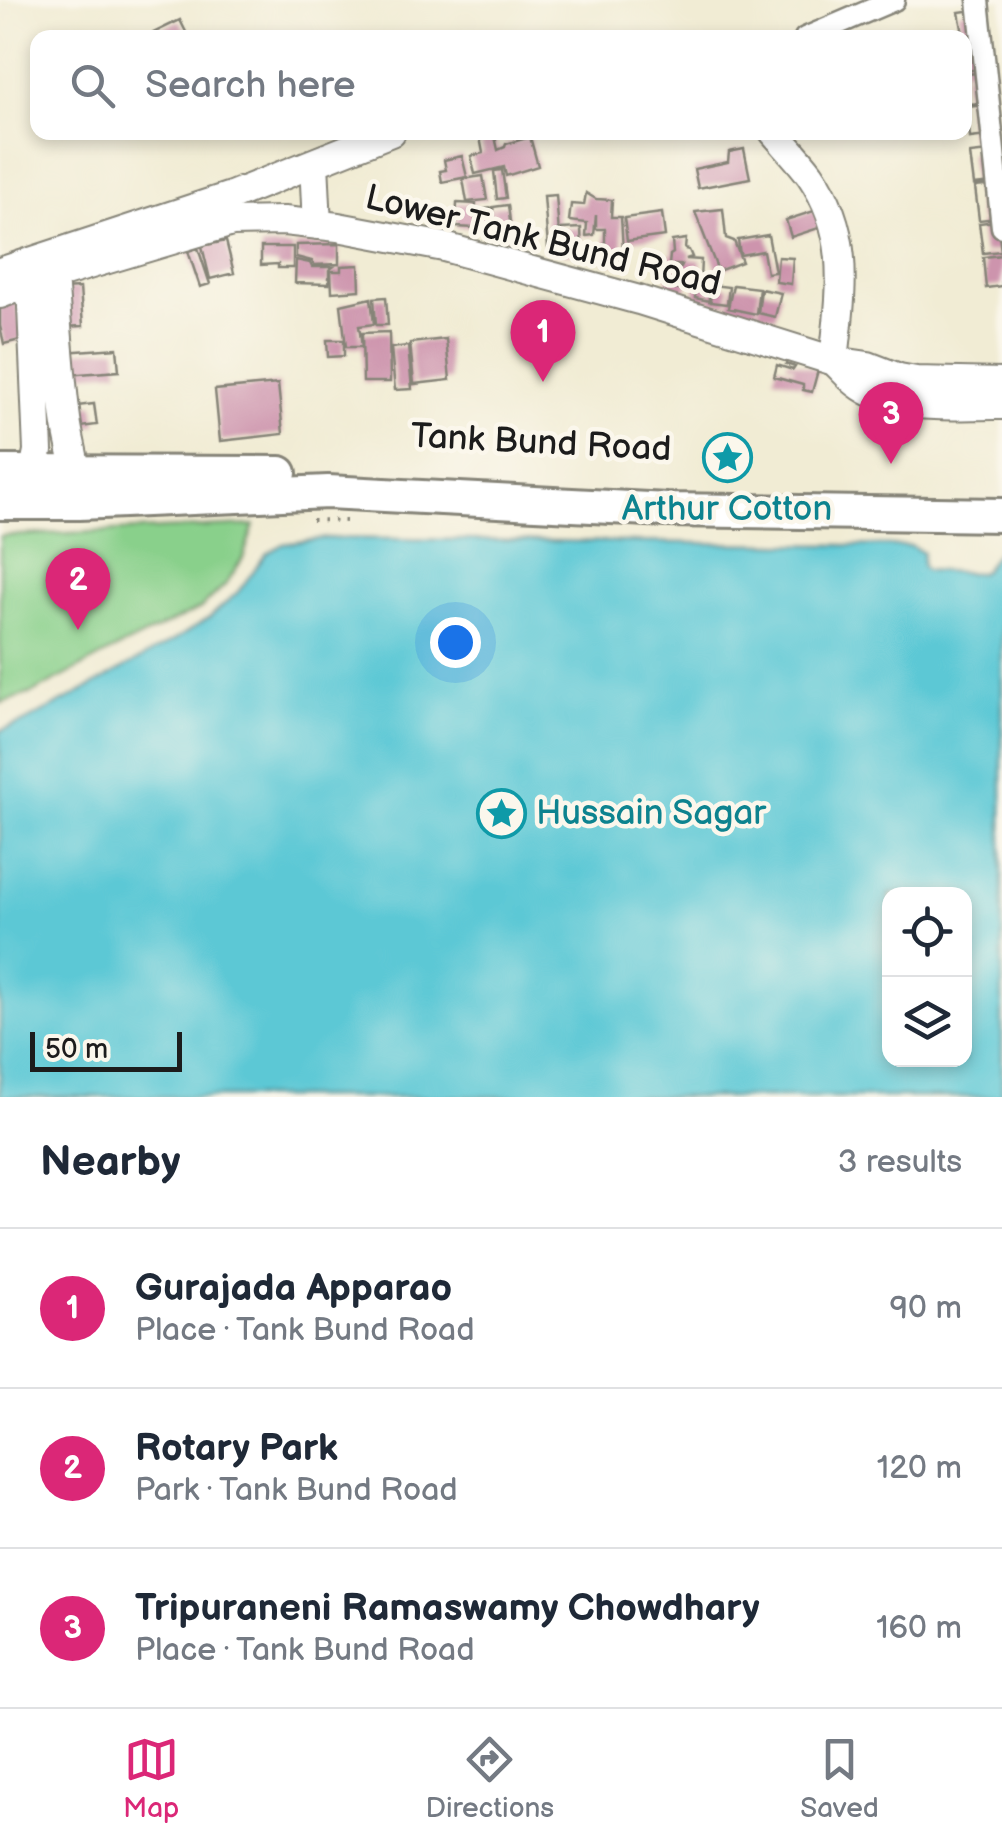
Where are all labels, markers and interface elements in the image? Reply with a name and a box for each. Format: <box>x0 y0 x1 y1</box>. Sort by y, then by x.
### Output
search box <box>30 30 972 140</box>
icon: search <box>65 58 120 113</box>
text: Search here <box>145 63 356 108</box>
street label: Lower Tank Bund Road <box>361 176 725 306</box>
pin: 1 <box>510 300 576 382</box>
pin: 3 <box>858 382 924 464</box>
street label: Tank Bund Road <box>410 415 672 471</box>
place icon: Arthur Cotton <box>701 431 753 483</box>
place label: Arthur Cotton <box>622 488 832 531</box>
pin: 2 <box>46 548 110 630</box>
your location <box>430 617 481 668</box>
place icon: Hussain Sagar <box>475 787 527 839</box>
place label: Hussain Sagar <box>536 792 767 835</box>
map controls <box>882 887 972 1067</box>
button: locate <box>882 887 972 977</box>
button: layers <box>882 977 972 1067</box>
scale bar <box>30 1027 182 1072</box>
text: 50 m <box>45 1033 108 1066</box>
text: Nearby <box>40 1137 180 1188</box>
text: 3 results <box>838 1143 962 1182</box>
text: Gurajada Apparao <box>135 1266 452 1311</box>
text: 1 <box>66 1289 79 1328</box>
text: 90 m <box>890 1289 962 1328</box>
text: Place · Tank Bund Road <box>135 1311 475 1350</box>
text: Rotary Park <box>135 1426 338 1471</box>
text: 2 <box>63 1449 82 1488</box>
text: 120 m <box>877 1449 962 1488</box>
text: Park · Tank Bund Road <box>135 1471 458 1510</box>
text: Tripuraneni Ramaswamy Chowdhary <box>135 1586 760 1631</box>
text: 3 <box>63 1609 82 1648</box>
text: 160 m <box>876 1609 962 1648</box>
text: Place · Tank Bund Road <box>135 1631 475 1670</box>
tab: Map <box>123 1732 179 1825</box>
tab: Directions <box>425 1732 554 1825</box>
tab: Saved <box>800 1732 879 1825</box>

